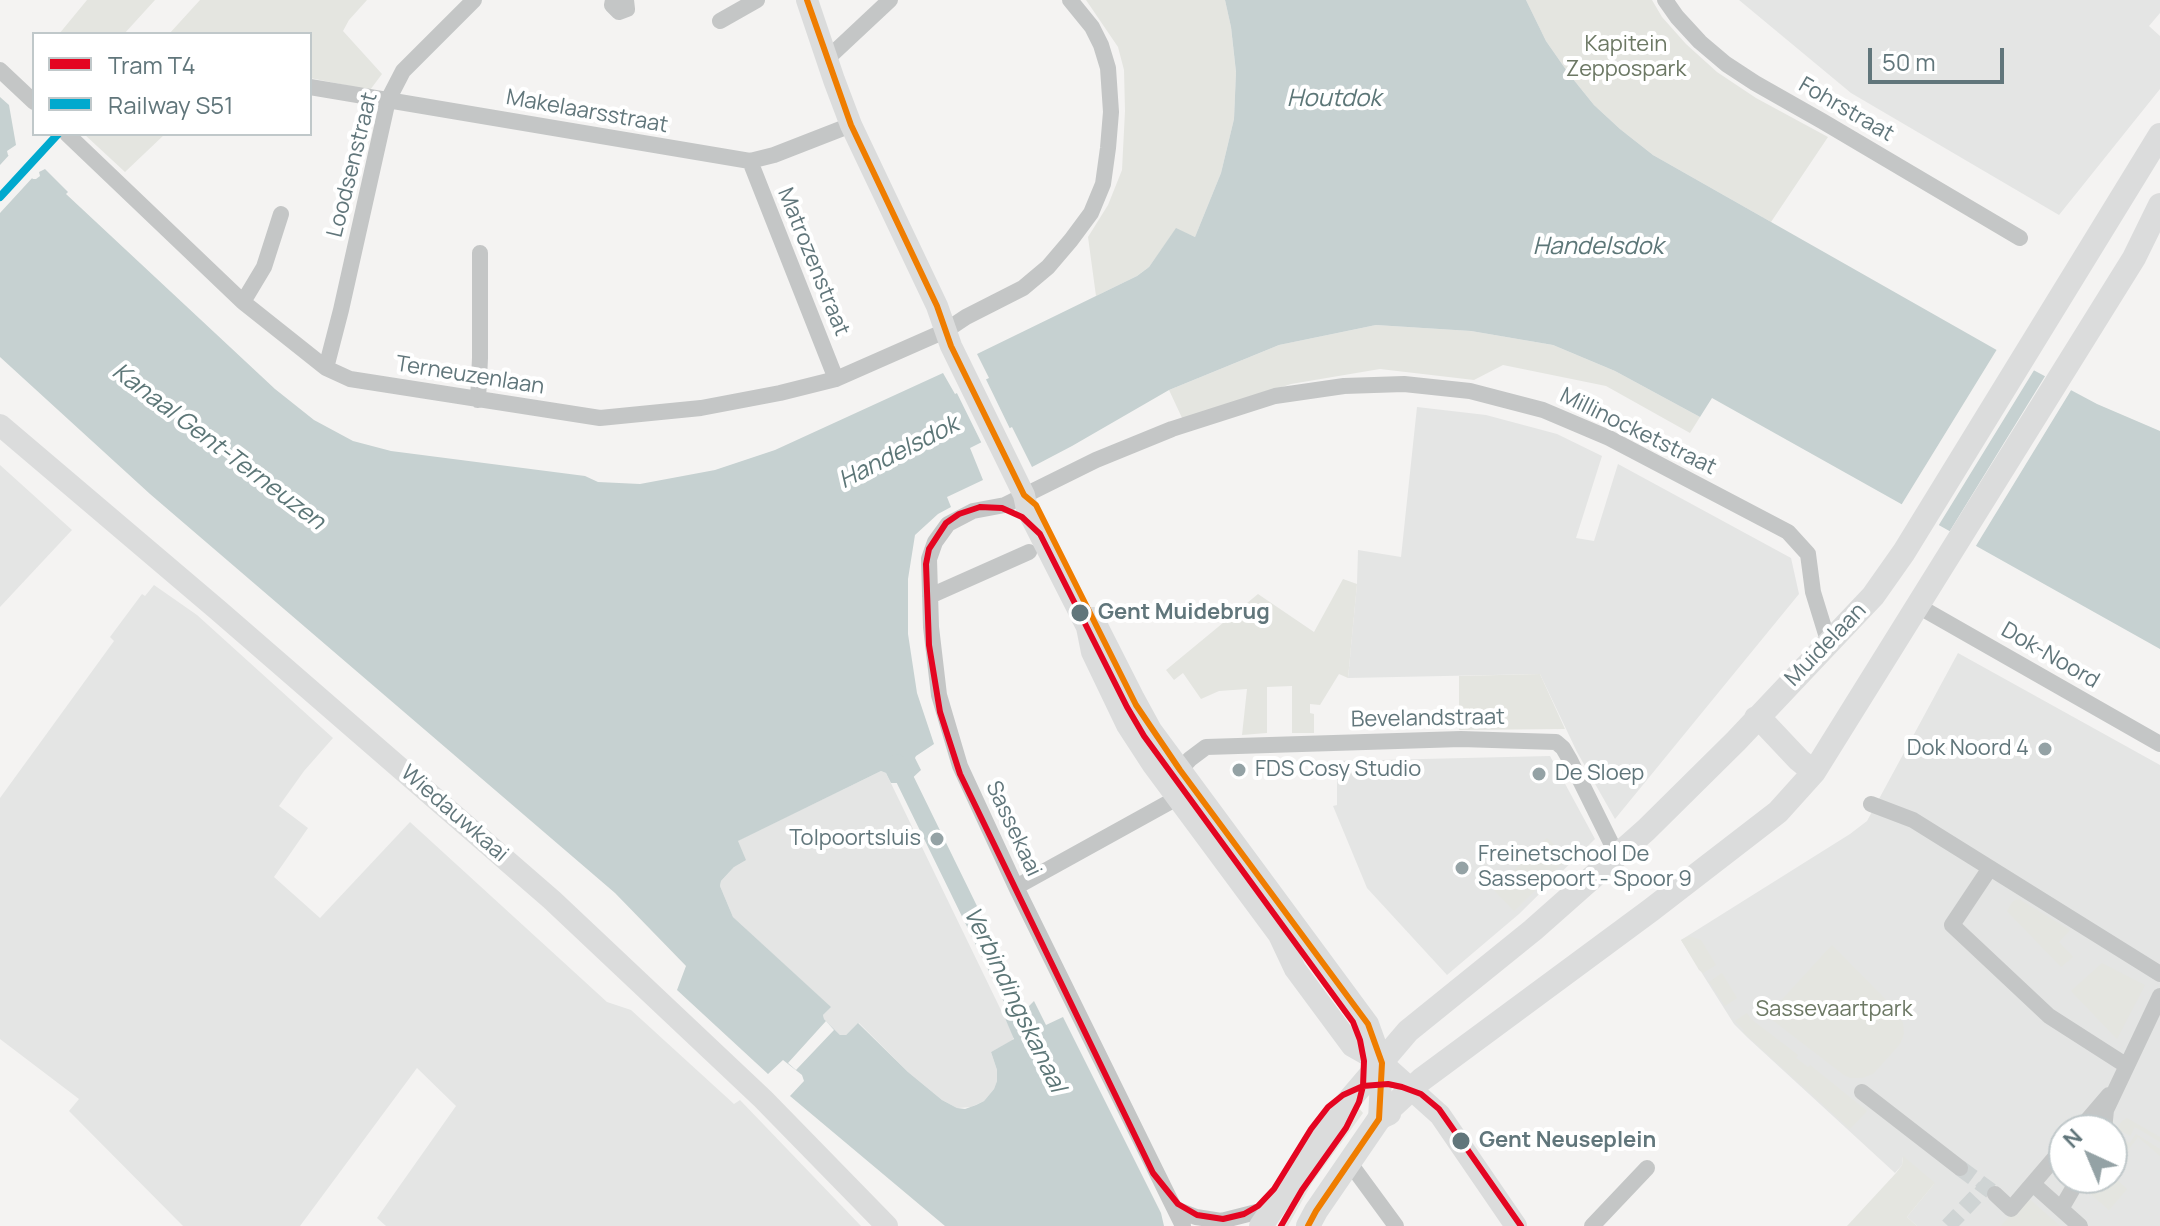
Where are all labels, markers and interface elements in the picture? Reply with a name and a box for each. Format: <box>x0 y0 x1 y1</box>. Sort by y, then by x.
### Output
legend <box>32 32 312 136</box>
park label: Kapitein Zeppospark <box>1566 32 1686 84</box>
scale bar <box>1872 32 2008 82</box>
text: 50 m <box>1882 45 1936 78</box>
text: Tram T4 <box>108 48 196 81</box>
street label: Fohrstraat <box>1794 72 1898 148</box>
street label: Makelaarsstraat <box>504 85 670 139</box>
water label: Houtdok <box>1287 85 1381 113</box>
text: Railway S51 <box>108 88 233 121</box>
street label: Loodsenstraat <box>322 90 384 240</box>
street label: Matrozenstraat <box>771 184 855 340</box>
water label: Handelsdok <box>1533 233 1663 261</box>
street label: Terneuzenlaan <box>394 351 546 401</box>
water label: Kanaal Gent-Terneuzen <box>106 358 330 536</box>
street label: Millinocketstraat <box>1556 383 1720 481</box>
water label: Handelsdok <box>834 410 964 496</box>
street label: Muidelaan <box>1780 598 1872 692</box>
place label: Gent Muidebrug <box>1098 600 1270 626</box>
marker: Gent Muidebrug <box>1069 602 1091 624</box>
street label: Dok-Noord <box>1996 617 2104 695</box>
street label: Bevelandstraat <box>1351 704 1505 734</box>
place label: Dok Noord 4 <box>1907 736 2029 762</box>
marker: Dok Noord 4 <box>2036 740 2054 758</box>
place label: FDS Cosy Studio <box>1255 757 1421 783</box>
street label: Wiedauwkaai <box>395 760 513 868</box>
marker: FDS Cosy Studio <box>1230 761 1248 779</box>
place label: De Sloep <box>1555 761 1644 787</box>
marker: De Sloep <box>1530 765 1548 783</box>
street label: Sassekaai <box>979 777 1047 881</box>
place label: Tolpoortsluis <box>789 826 921 852</box>
marker: Tolpoortsluis <box>928 830 946 848</box>
place label: Freinetschool De Sassepoort - Spoor 9 <box>1478 842 1692 894</box>
marker: Freinetschool De Sassepoort - Spoor 9 <box>1453 859 1471 877</box>
water label: Verbindingskanaal <box>957 903 1071 1097</box>
park label: Sassevaartpark <box>1755 997 1913 1023</box>
north arrow <box>2048 1114 2128 1194</box>
text: N <box>2057 1122 2089 1154</box>
place label: Gent Neuseplein <box>1479 1128 1656 1154</box>
marker: Gent Neuseplein <box>1450 1130 1472 1152</box>

